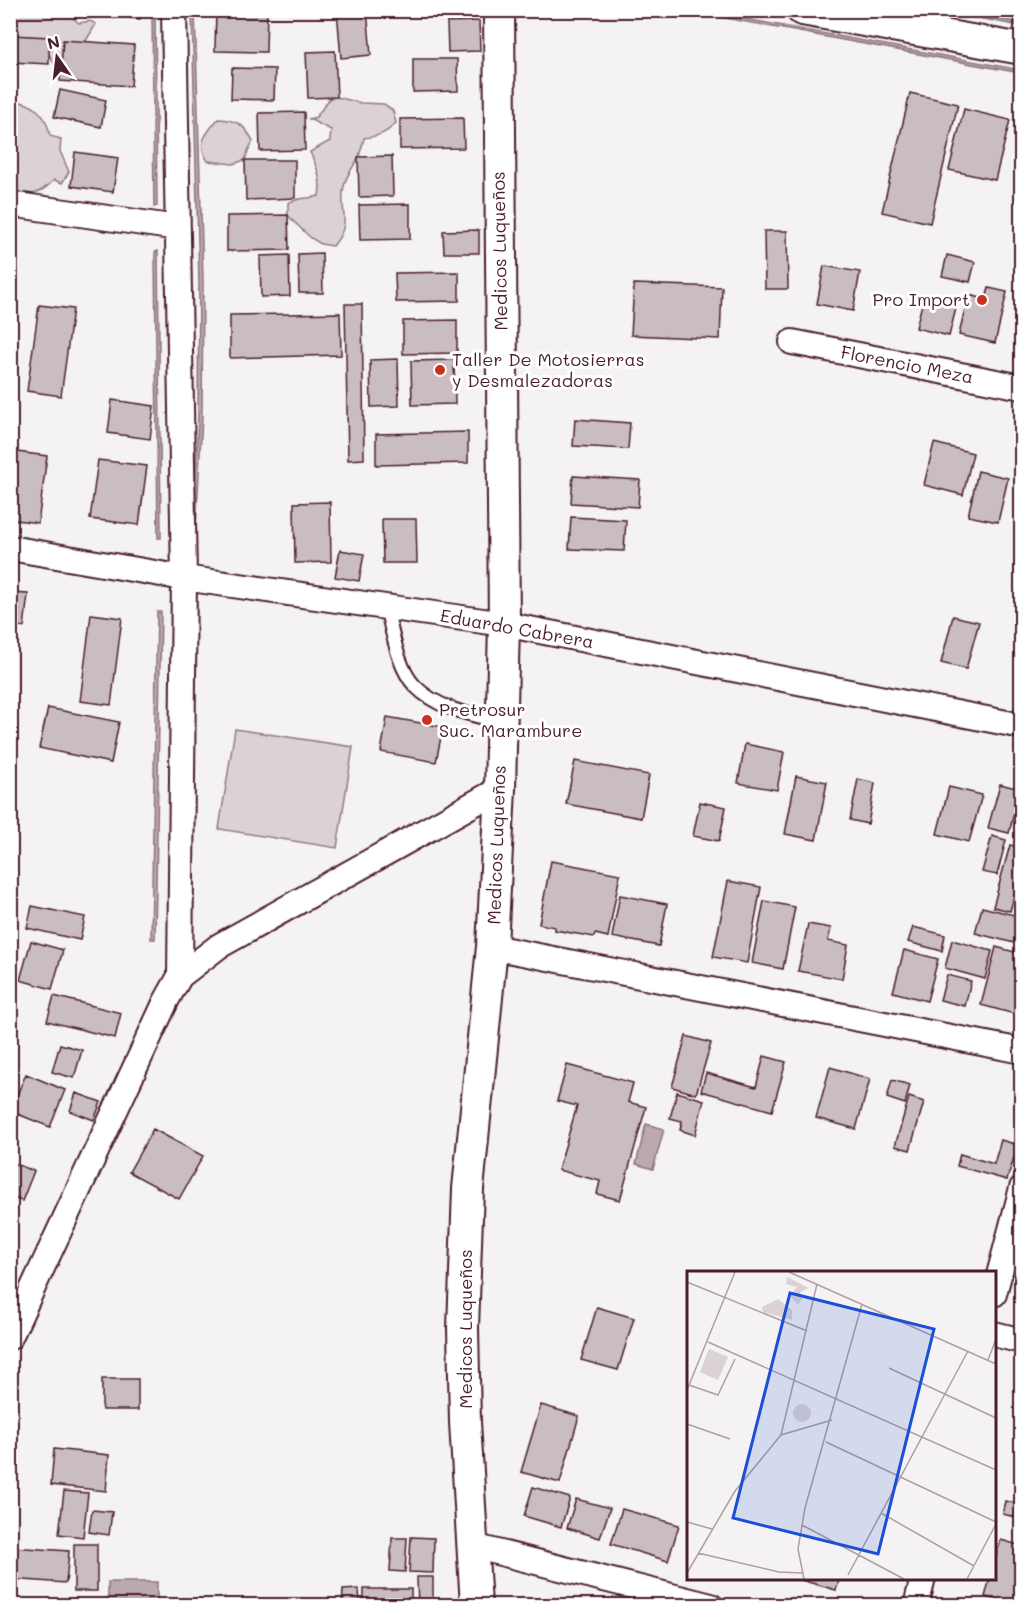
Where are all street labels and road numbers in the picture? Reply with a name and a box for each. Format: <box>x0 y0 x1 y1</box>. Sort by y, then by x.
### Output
street label: Medicos Luqueños <box>486 171 512 331</box>
street label: Florencio Meza <box>839 339 976 389</box>
street label: Eduardo Cabrera <box>438 603 596 653</box>
street label: Medicos Luqueños <box>481 765 511 925</box>
street label: Medicos Luqueños <box>453 1249 477 1409</box>

